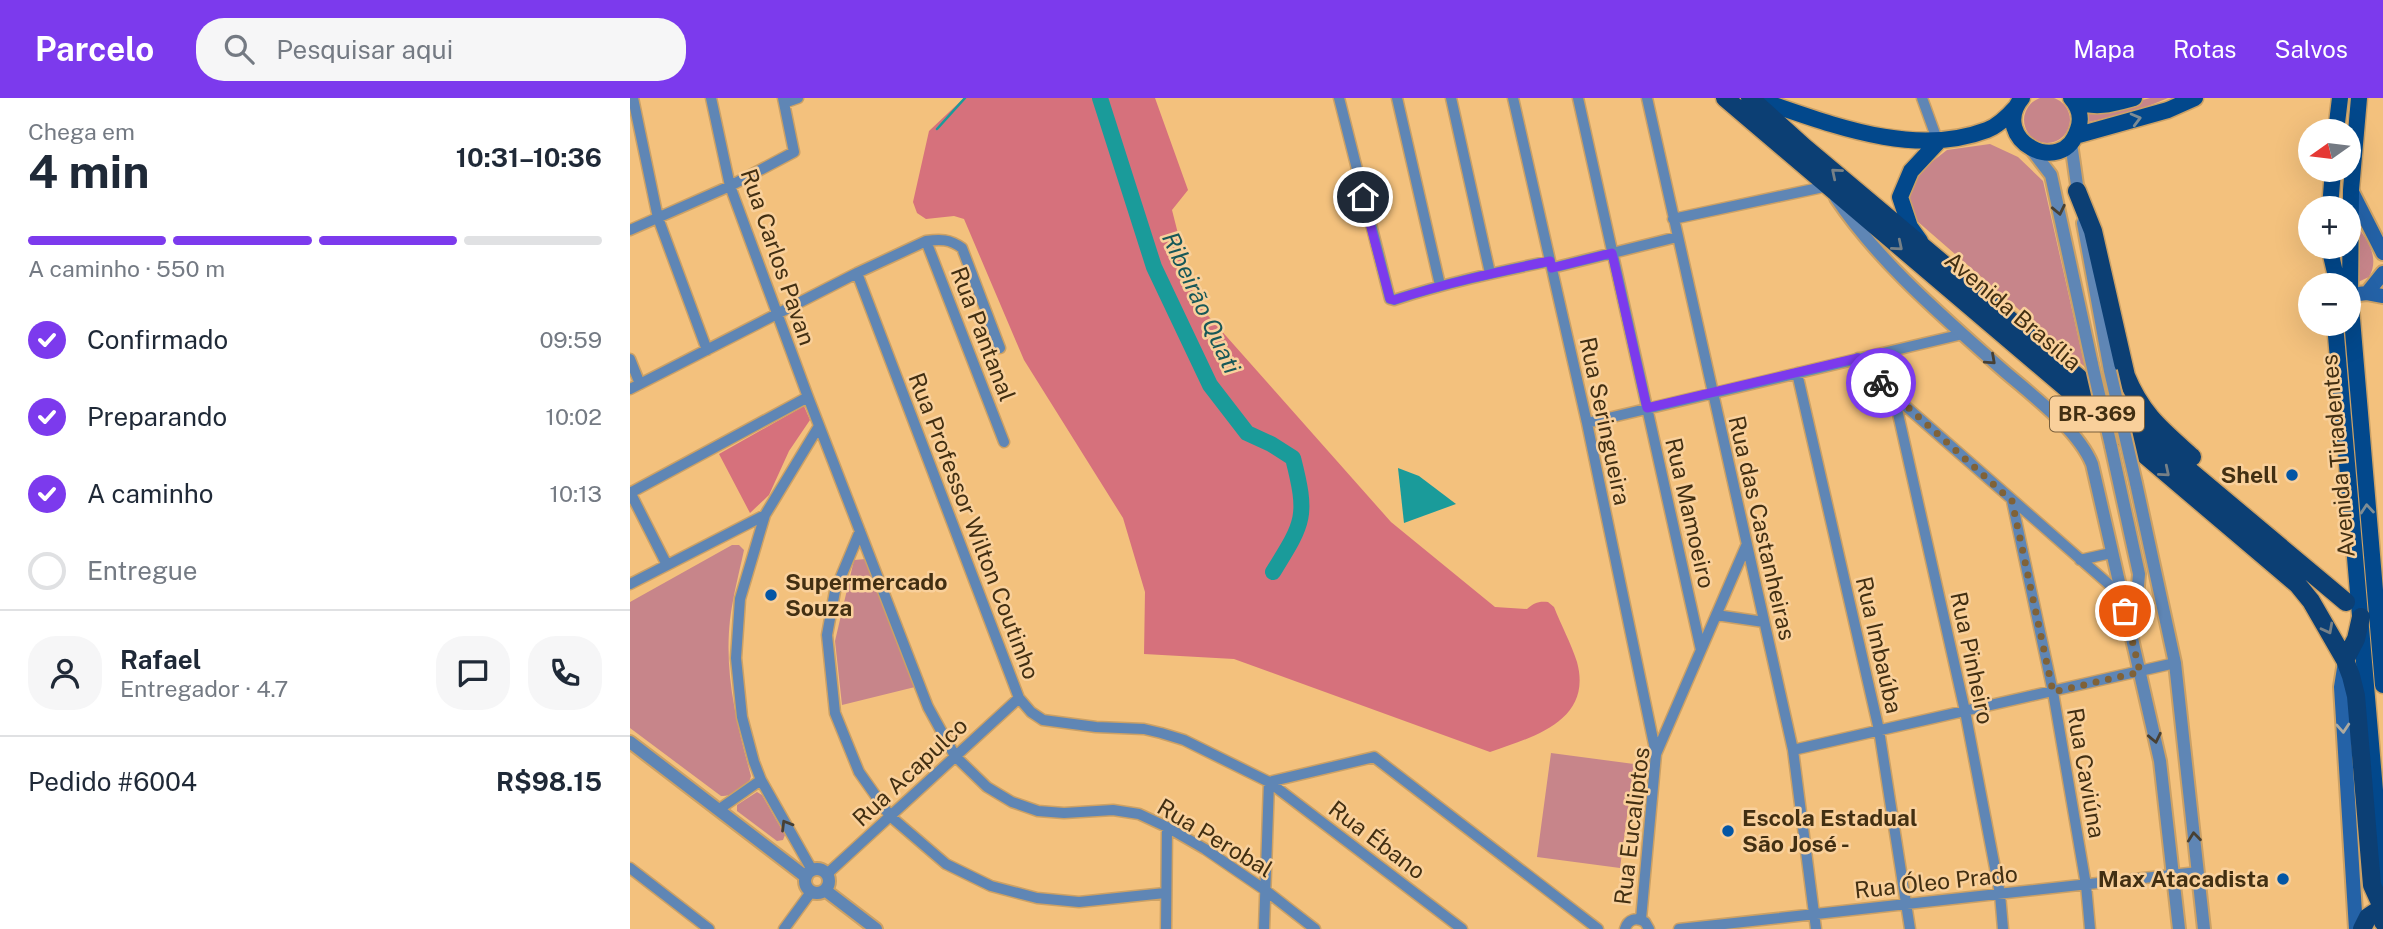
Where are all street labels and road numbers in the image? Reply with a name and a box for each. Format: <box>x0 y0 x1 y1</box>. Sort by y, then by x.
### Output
street label: Rua Carlos Pavan <box>736 165 821 349</box>
street label: Avenida Brasília <box>1940 246 2087 375</box>
street label: Rua Pantanal <box>946 263 1021 405</box>
street label: Rua Seringueira <box>1574 334 1636 507</box>
street label: Avenida Tiradentes <box>2315 353 2360 559</box>
street label: Rua Professor Wilton Coutinho <box>903 369 1045 683</box>
road number: BR-369 <box>2050 396 2144 432</box>
street label: Rua das Castanheiras <box>1724 413 1801 643</box>
street label: Rua Mamoeiro <box>1660 435 1721 591</box>
street label: Rua Imbaúba <box>1851 574 1908 716</box>
street label: Rua Pinheiro <box>1945 589 2000 727</box>
street label: Rua Caviúna <box>2062 706 2111 840</box>
street label: Rua Acapulco <box>847 712 973 832</box>
street label: Rua Eucaliptos <box>1608 746 1655 906</box>
street label: Rua Perobal <box>1153 793 1278 883</box>
street label: Rua Ébano <box>1324 795 1431 885</box>
street label: Rua Óleo Prado <box>1853 859 2019 904</box>

